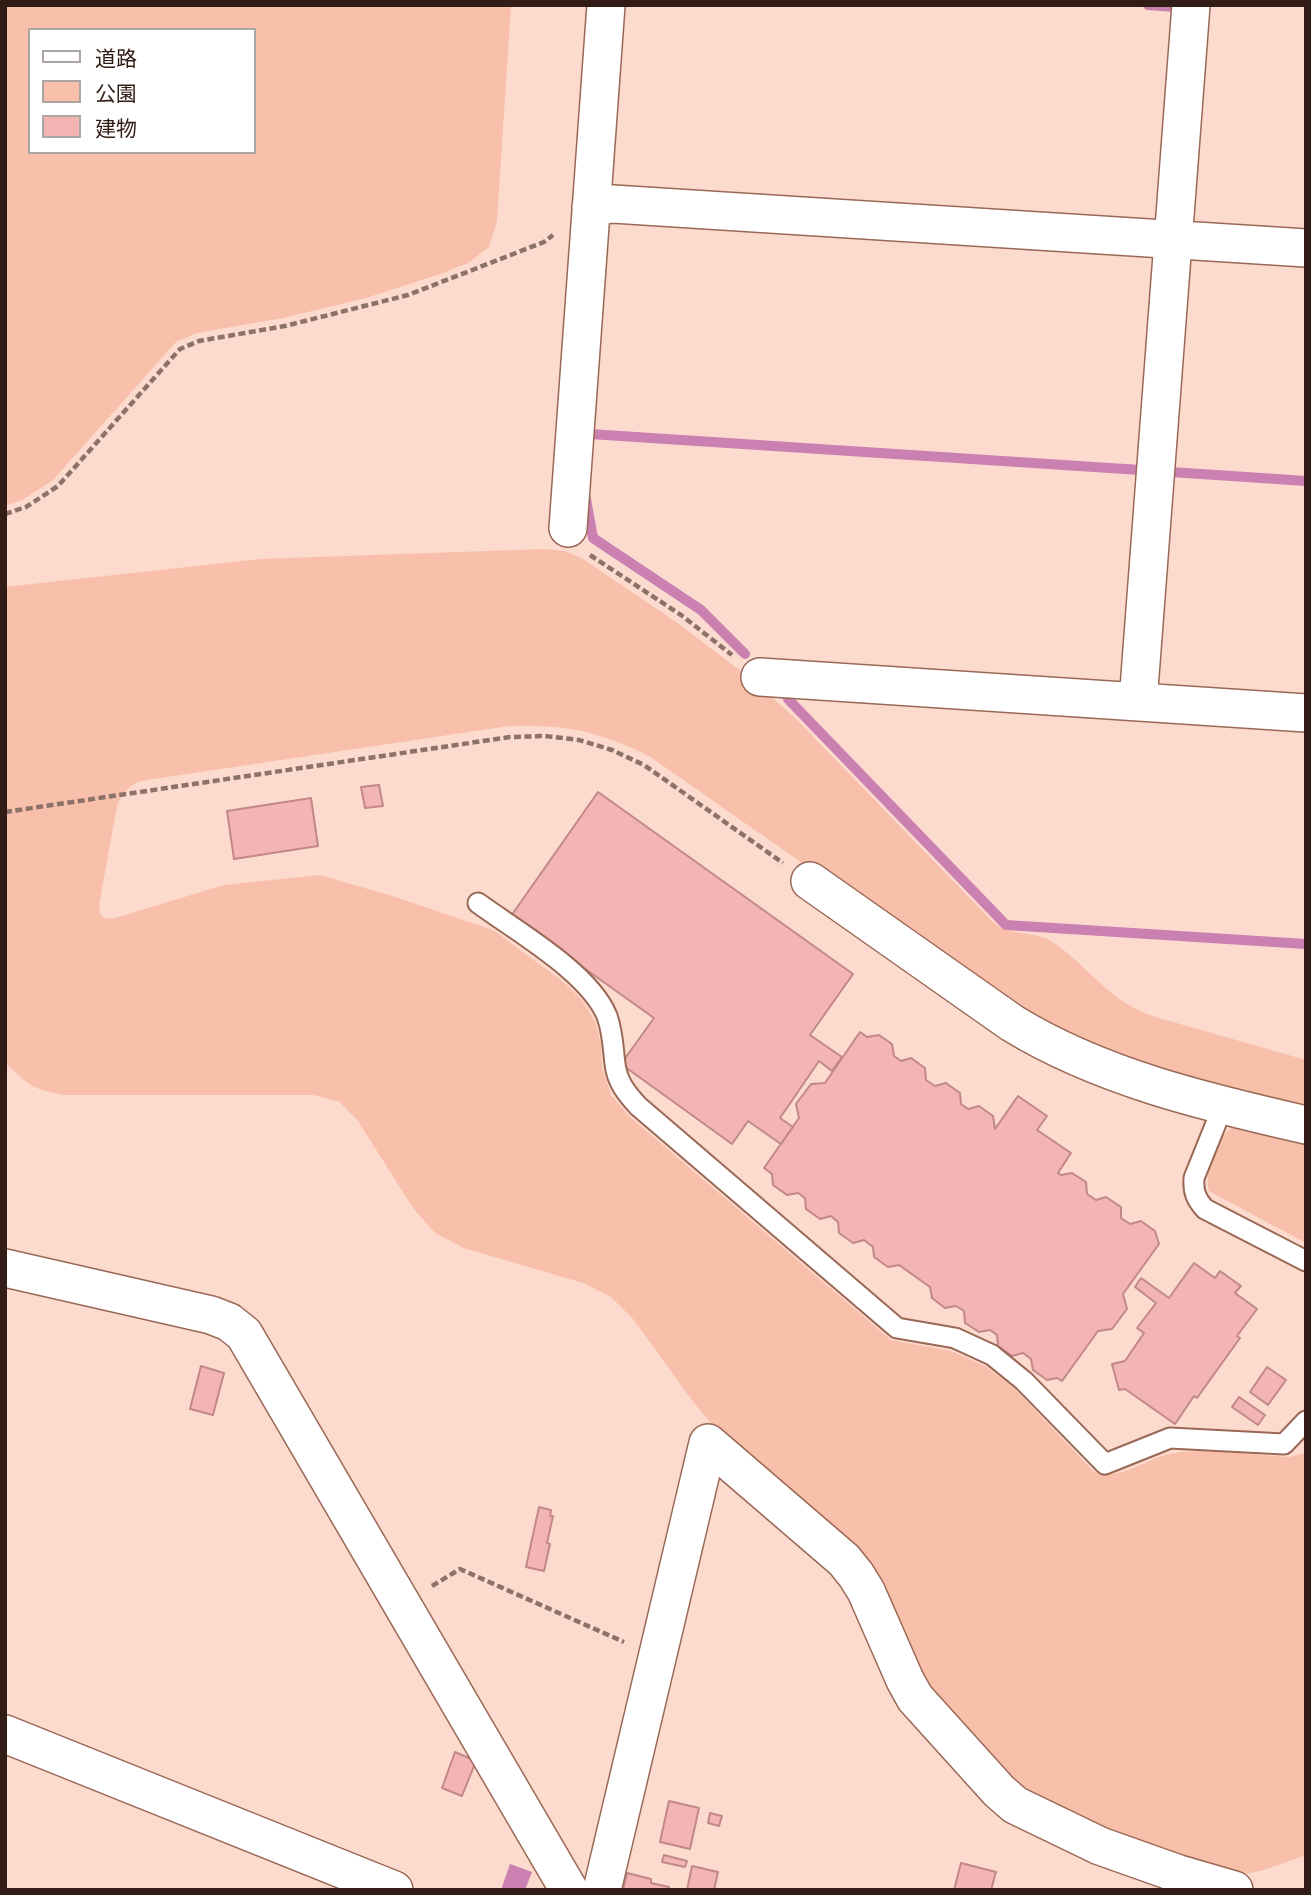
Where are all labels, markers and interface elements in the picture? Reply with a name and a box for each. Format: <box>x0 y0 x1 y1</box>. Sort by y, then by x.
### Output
legend <box>28 28 256 154</box>
text: 道路 <box>95 47 137 72</box>
text: 公園 <box>95 82 137 107</box>
text: 建物 <box>95 117 137 142</box>

